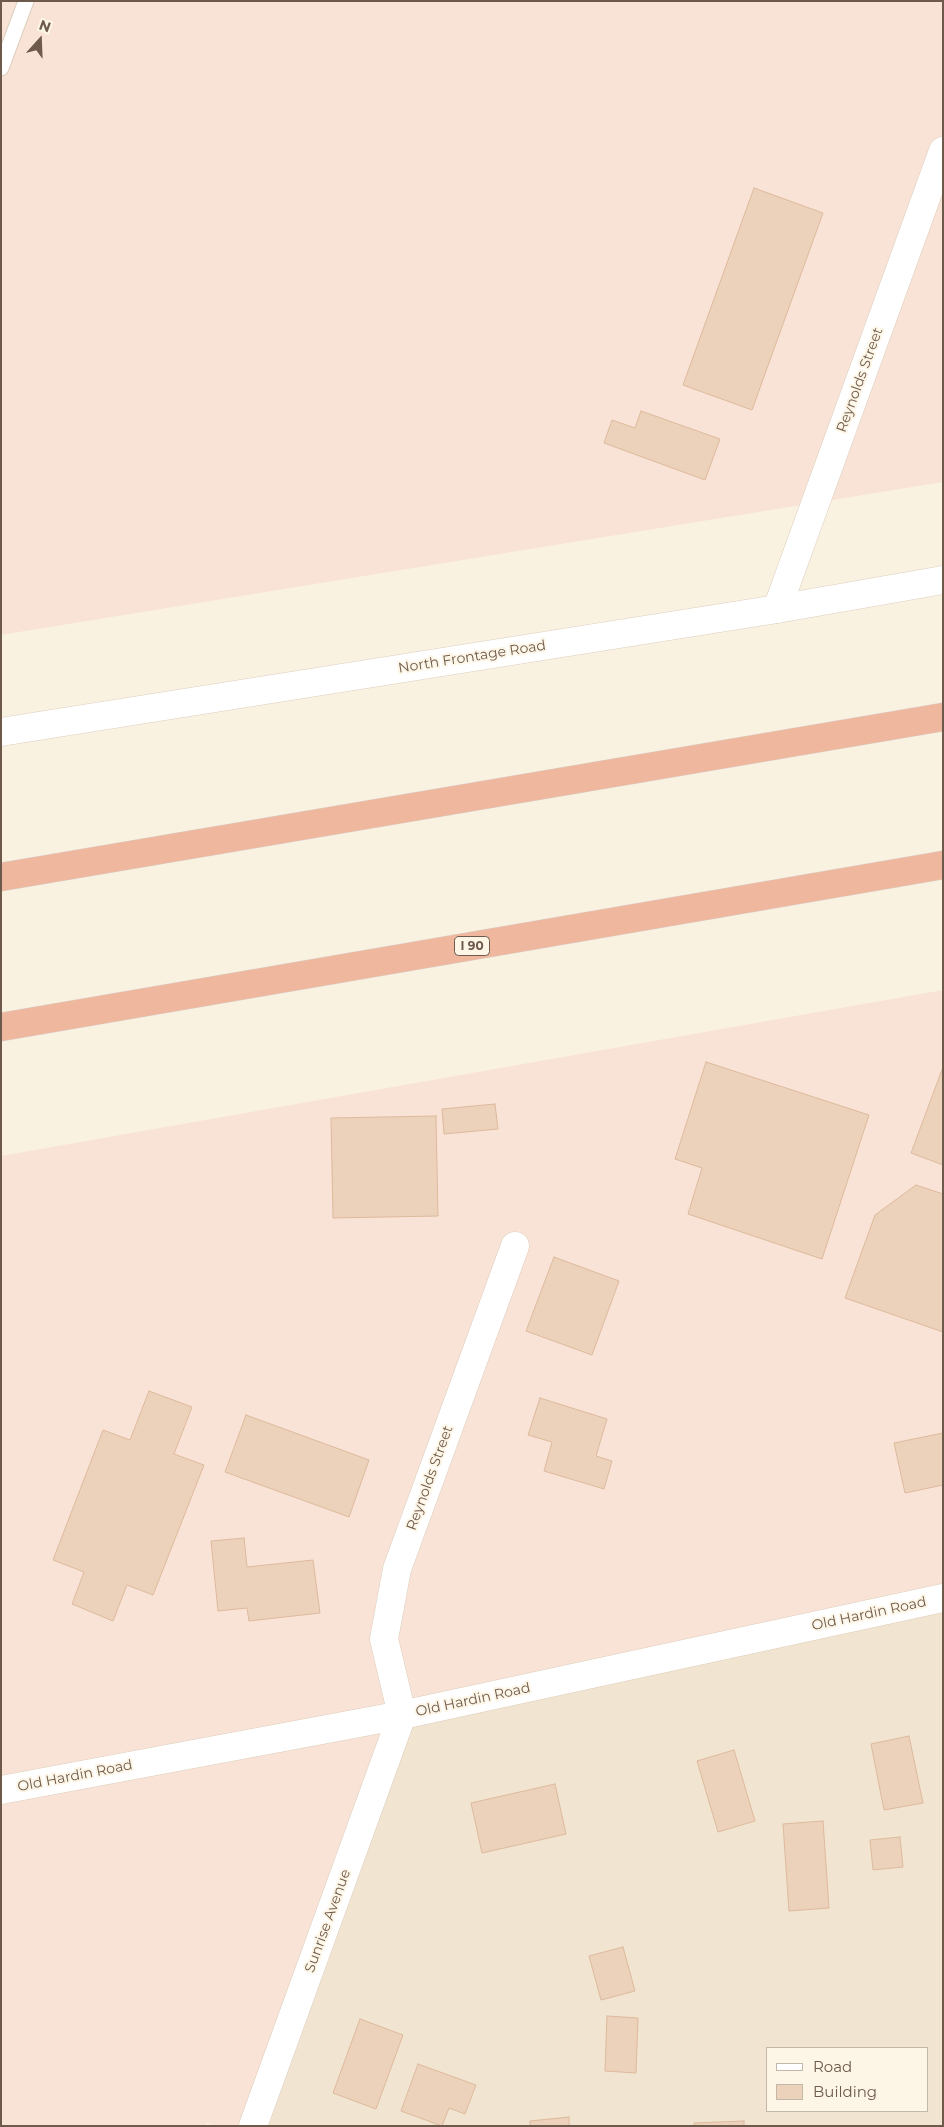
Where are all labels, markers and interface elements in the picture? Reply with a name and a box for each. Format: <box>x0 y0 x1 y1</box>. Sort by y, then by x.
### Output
north arrow <box>15 15 65 65</box>
text: N <box>37 16 54 36</box>
street label: Reynolds Street <box>833 325 887 435</box>
street label: North Frontage Road <box>397 637 547 677</box>
road number: I 90 <box>454 936 490 956</box>
street label: Reynolds Street <box>403 1423 457 1533</box>
street label: Old Hardin Road <box>810 1594 928 1634</box>
street label: Old Hardin Road <box>414 1680 532 1720</box>
street label: Old Hardin Road <box>16 1757 134 1795</box>
street label: Sunrise Avenue <box>302 1867 354 1975</box>
legend <box>766 2047 929 2112</box>
text: Road <box>813 2057 852 2076</box>
text: Building <box>813 2082 877 2101</box>

